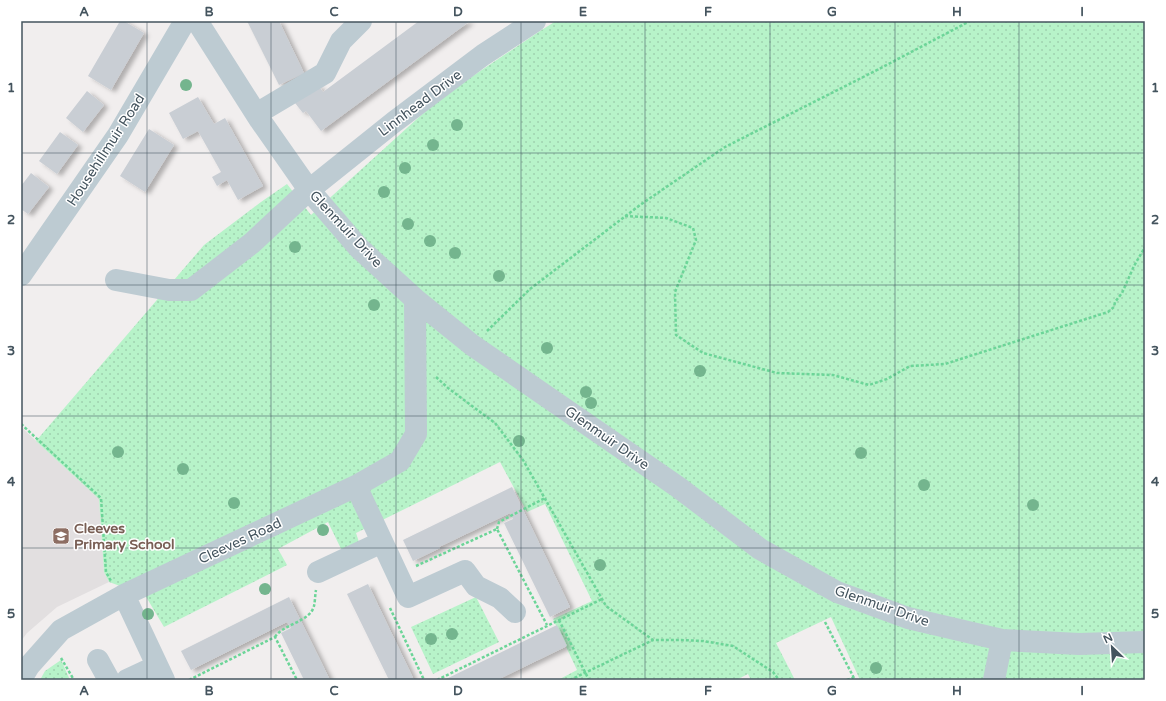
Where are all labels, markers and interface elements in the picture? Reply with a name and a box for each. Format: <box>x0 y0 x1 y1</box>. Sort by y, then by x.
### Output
text: A <box>79 4 89 20</box>
text: B <box>204 4 214 20</box>
text: C <box>329 4 339 20</box>
text: D <box>453 4 463 20</box>
text: E <box>579 4 587 20</box>
text: F <box>704 4 712 20</box>
text: G <box>827 4 837 20</box>
text: H <box>952 4 962 20</box>
text: I <box>1080 4 1084 20</box>
street label: Linnhead Drive <box>375 66 465 140</box>
text: 1 <box>7 80 15 96</box>
text: 1 <box>1151 80 1159 96</box>
street label: Househillmuir Road <box>63 91 149 209</box>
street label: Glenmuir Drive <box>306 187 386 271</box>
text: 2 <box>7 212 15 228</box>
text: 2 <box>1151 212 1159 228</box>
text: 3 <box>7 343 15 359</box>
text: 3 <box>1151 343 1159 359</box>
street label: Glenmuir Drive <box>562 403 652 473</box>
text: 4 <box>7 474 16 490</box>
text: 4 <box>1151 474 1160 490</box>
street label: Cleeves Road <box>196 514 284 568</box>
place label: Cleeves Primary School <box>74 520 175 553</box>
school or university icon: Cleeves Primary School <box>51 526 71 546</box>
street label: Glenmuir Drive <box>833 582 932 630</box>
text: 5 <box>7 606 15 622</box>
text: 5 <box>1151 606 1159 622</box>
north arrow <box>1092 627 1132 667</box>
text: N <box>1101 631 1115 646</box>
text: A <box>79 683 89 699</box>
text: B <box>204 683 214 699</box>
text: C <box>329 683 339 699</box>
text: D <box>453 683 463 699</box>
text: E <box>579 683 587 699</box>
text: F <box>704 683 712 699</box>
text: G <box>827 683 837 699</box>
text: H <box>952 683 962 699</box>
text: I <box>1080 683 1084 699</box>

